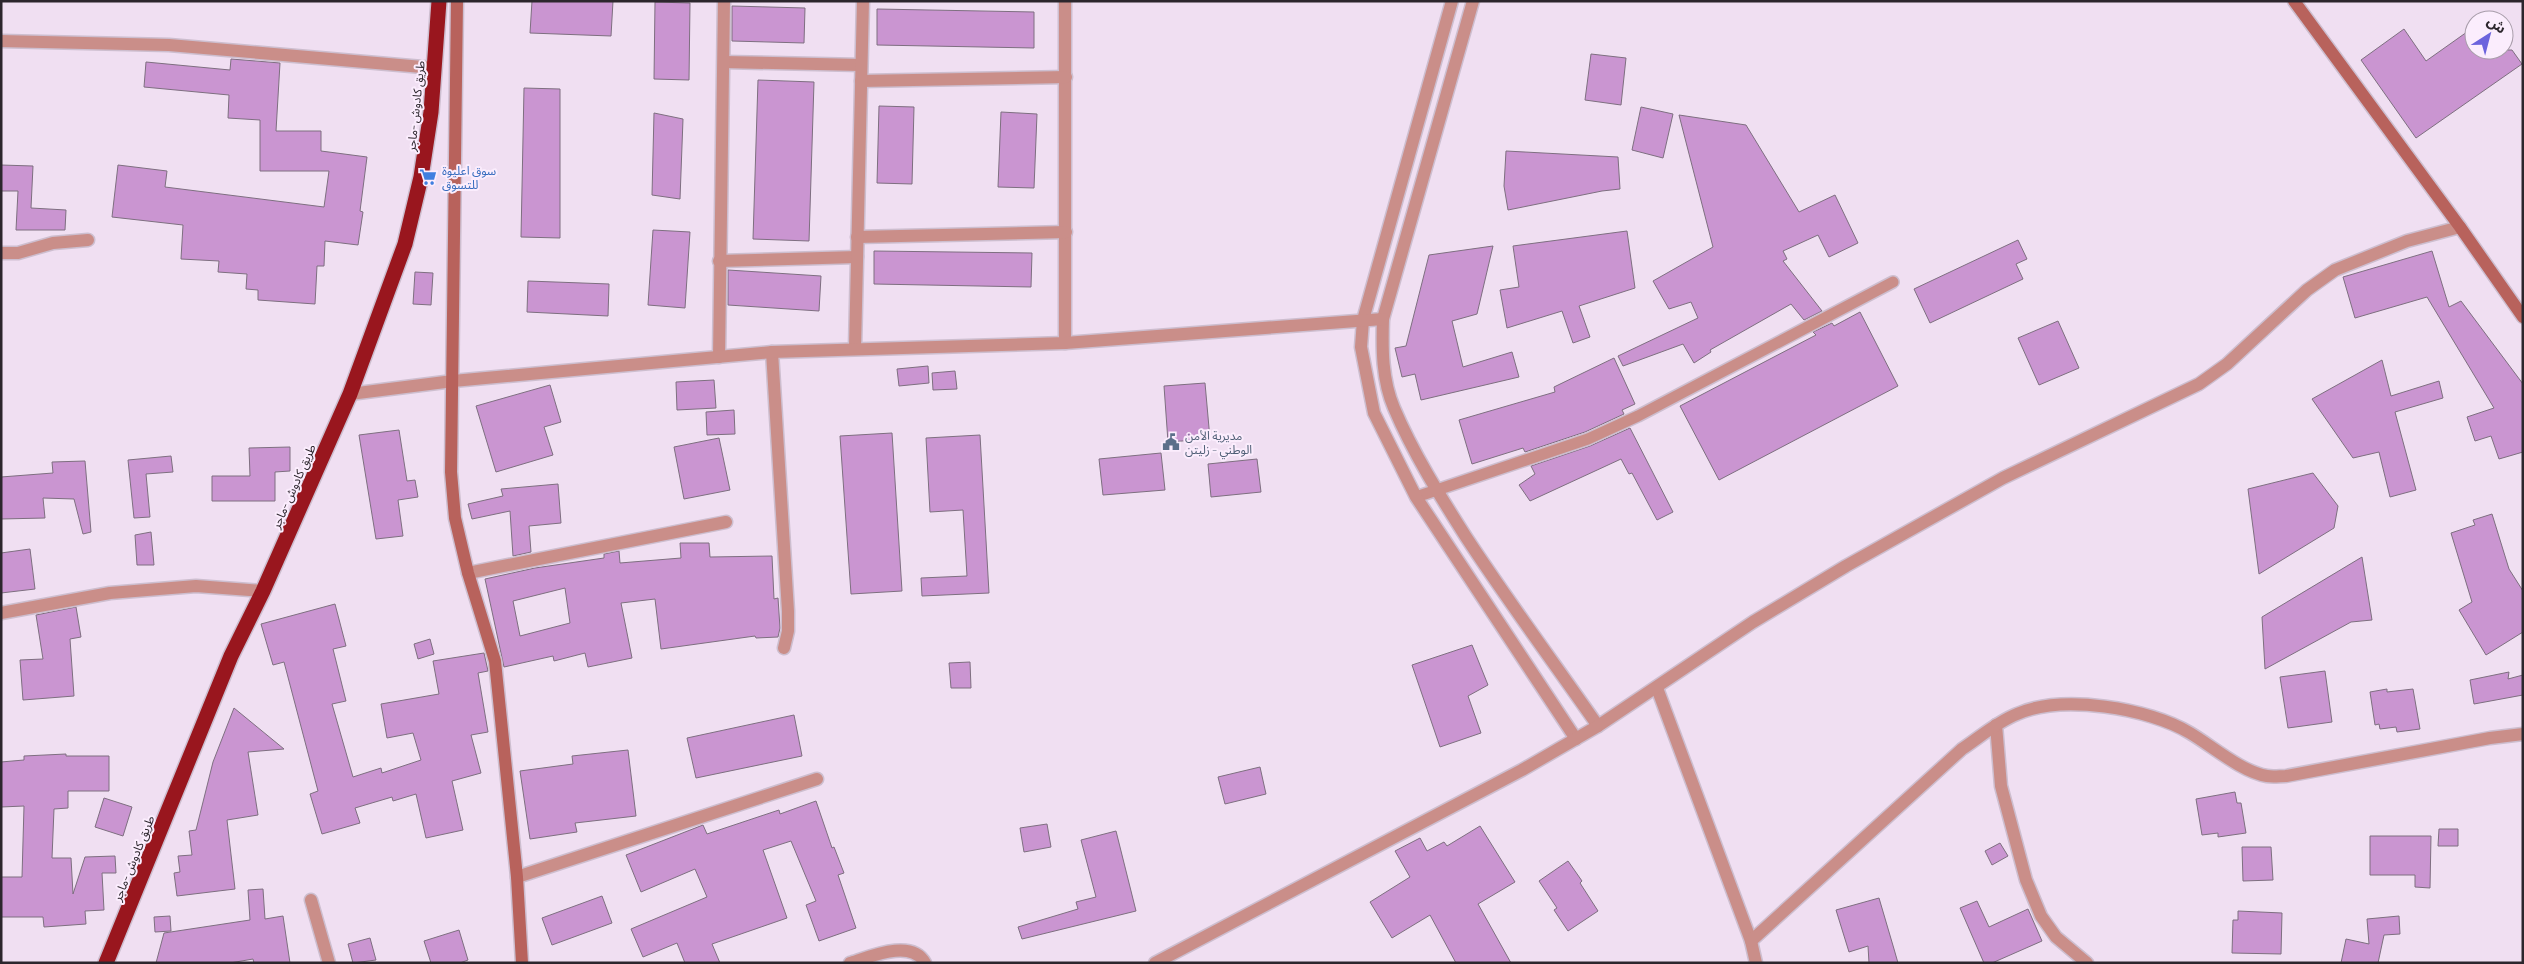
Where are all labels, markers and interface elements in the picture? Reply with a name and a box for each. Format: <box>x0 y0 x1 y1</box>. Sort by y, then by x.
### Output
north arrow <box>2464 10 2514 60</box>
text: ش <box>2484 12 2510 37</box>
street label: طريق كادوش -ماجر <box>403 60 429 153</box>
place label: سوق اعليوة للتسوق <box>442 163 496 192</box>
supermarket icon: سوق اعليوة للتسوق <box>418 167 438 187</box>
place label: مديرية الأمن الوطني - زليتن <box>1185 428 1252 460</box>
public building icon: مديرية الأمن الوطني - زليتن <box>1161 432 1181 452</box>
street label: طريق كادوش -ماجر <box>268 442 320 532</box>
street label: طريق كادوش -ماجر <box>109 813 158 904</box>

